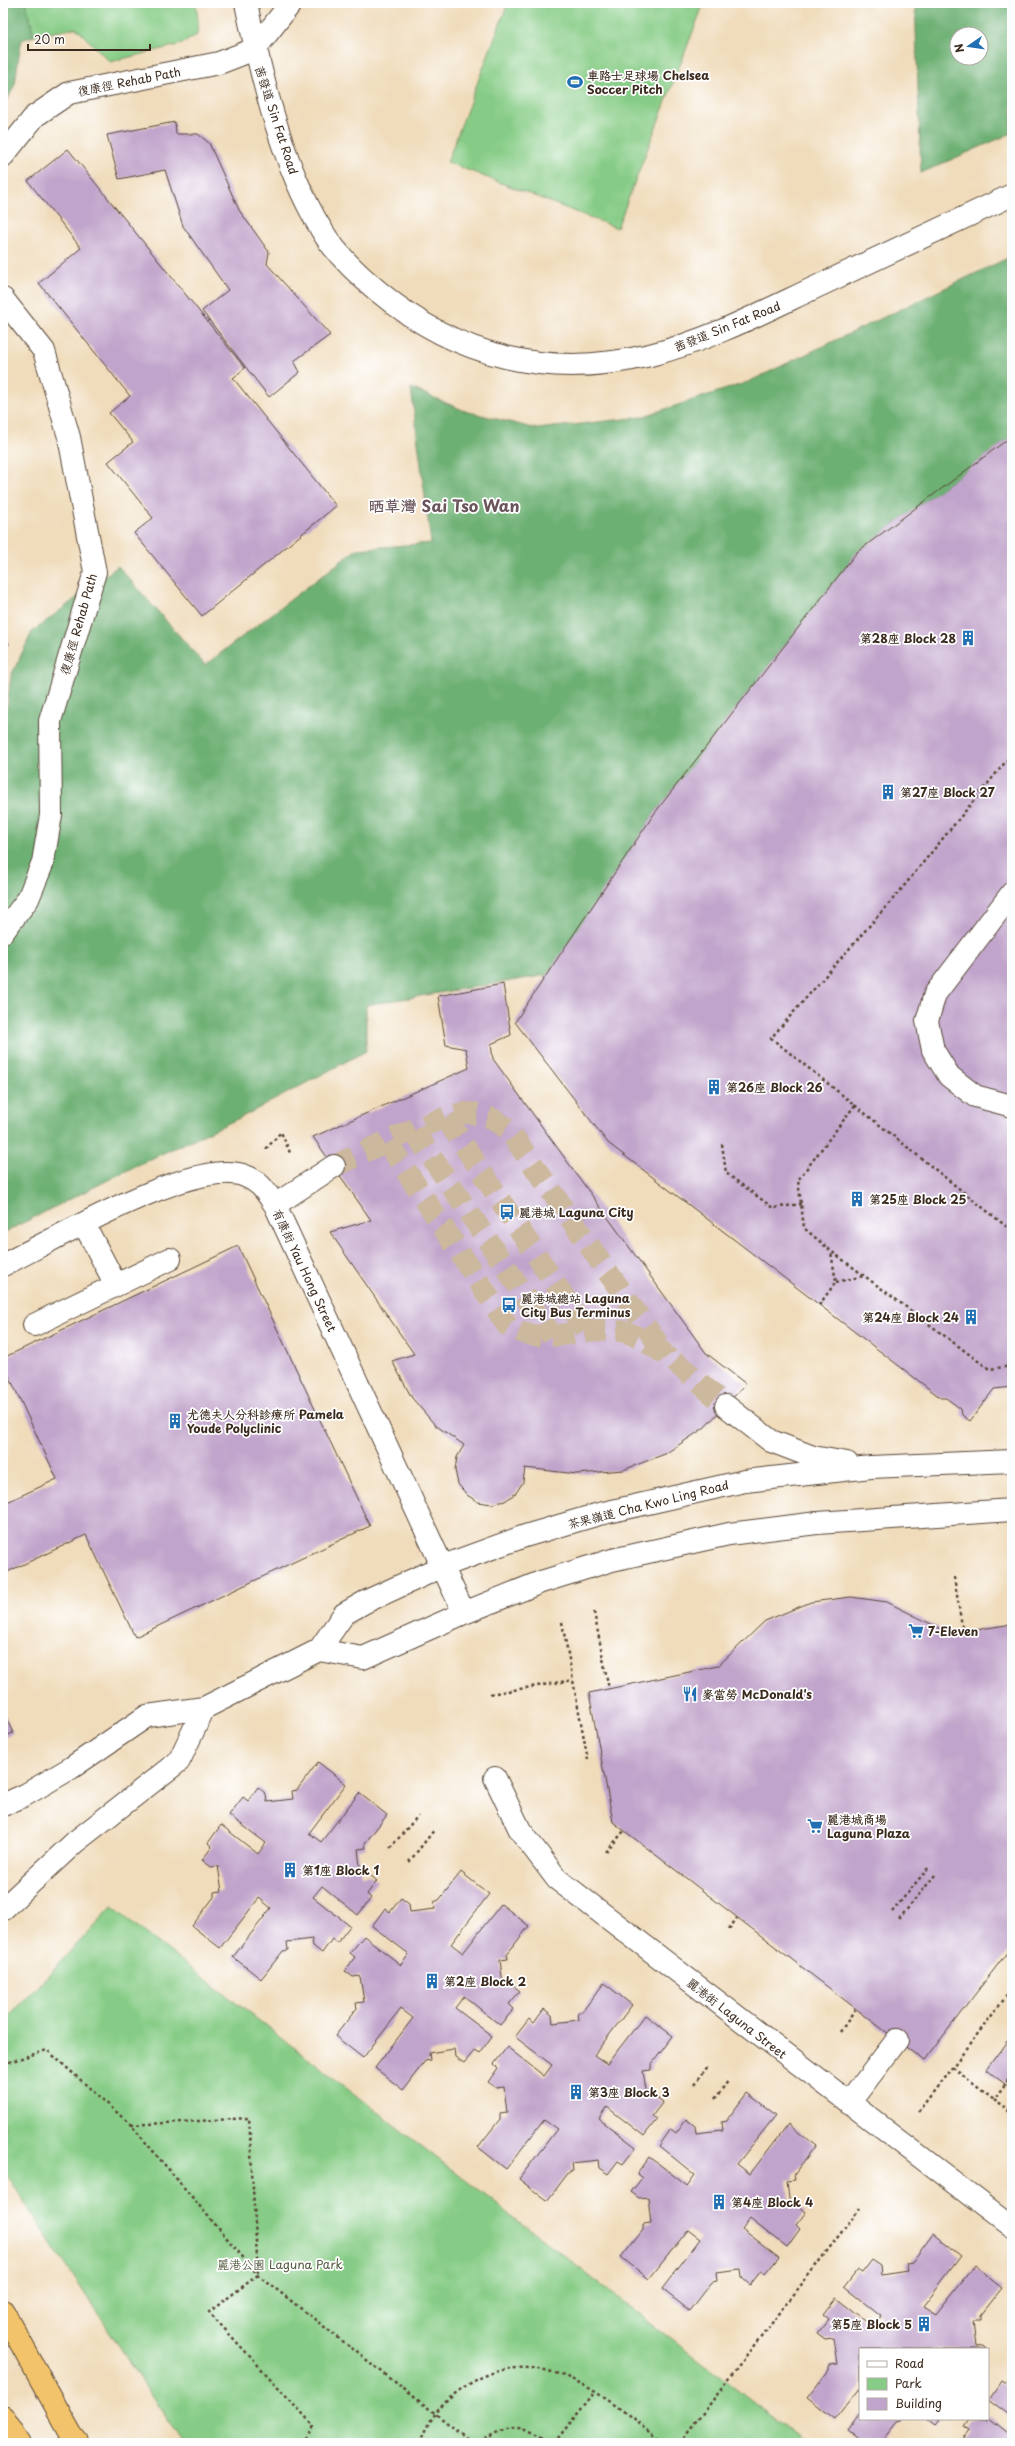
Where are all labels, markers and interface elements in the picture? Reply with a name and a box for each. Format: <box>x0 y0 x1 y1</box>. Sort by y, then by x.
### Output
scale bar <box>28 26 150 52</box>
north arrow <box>949 26 989 66</box>
text: 20 m <box>34 30 65 48</box>
text: N <box>949 42 968 55</box>
street label: 復康徑 Rehab Path <box>76 62 182 100</box>
street label: 茜發道 Sin Fat Road <box>251 63 303 177</box>
place label: 車路士足球場 Chelsea Soccer Pitch <box>587 66 709 98</box>
sports icon: 車路士足球場 Chelsea Soccer Pitch <box>566 73 584 91</box>
street label: 茜發道 Sin Fat Road <box>671 296 783 356</box>
district label: 晒草灣 Sai Tso Wan <box>368 493 520 517</box>
street label: 復康徑 Rehab Path <box>55 571 101 677</box>
place label: 第28座 Block 28 <box>860 629 956 647</box>
building icon: 第28座 Block 28 <box>959 629 977 647</box>
building icon: 第27座 Block 27 <box>879 783 897 801</box>
place label: 第27座 Block 27 <box>900 783 995 801</box>
building icon: 第26座 Block 26 <box>705 1078 723 1096</box>
place label: 第26座 Block 26 <box>726 1078 823 1096</box>
building icon: 第25座 Block 25 <box>848 1190 866 1208</box>
place label: 第25座 Block 25 <box>869 1190 967 1208</box>
bus stop icon: 麗港城 Laguna City <box>498 1203 516 1221</box>
place label: 麗港城 Laguna City <box>519 1203 634 1221</box>
street label: 有康街 Yau Hong Street <box>269 1205 342 1335</box>
place label: 麗港城總站 Laguna City Bus Terminus <box>521 1289 631 1321</box>
bus stop icon: 麗港城總站 Laguna City Bus Terminus <box>500 1296 518 1314</box>
place label: 第24座 Block 24 <box>862 1308 959 1326</box>
building icon: 第24座 Block 24 <box>962 1308 980 1326</box>
place label: 尤德夫人分科診療所 Pamela Youde Polyclinic <box>187 1405 344 1437</box>
building icon: 尤德夫人分科診療所 Pamela Youde Polyclinic <box>166 1412 184 1430</box>
street label: 茶果嶺道 Cha Kwo Ling Road <box>566 1475 731 1533</box>
supermarket icon: 7-Eleven <box>907 1622 925 1640</box>
place label: 7-Eleven <box>928 1622 978 1640</box>
restaurant icon: 麥當勞 McDonald's <box>681 1685 699 1703</box>
place label: 麥當勞 McDonald's <box>702 1685 812 1703</box>
place label: 麗港城商場 Laguna Plaza <box>827 1810 911 1842</box>
supermarket icon: 麗港城商場 Laguna Plaza <box>806 1817 824 1835</box>
building icon: 第1座 Block 1 <box>281 1861 299 1879</box>
place label: 第1座 Block 1 <box>302 1861 380 1879</box>
building icon: 第2座 Block 2 <box>423 1972 441 1990</box>
place label: 第2座 Block 2 <box>444 1972 527 1990</box>
street label: 麗港街 Laguna Street <box>683 1973 791 2063</box>
building icon: 第3座 Block 3 <box>567 2083 585 2101</box>
place label: 第3座 Block 3 <box>588 2083 670 2101</box>
building icon: 第4座 Block 4 <box>710 2193 728 2211</box>
place label: 第4座 Block 4 <box>731 2193 813 2211</box>
park label: 麗港公園 Laguna Park <box>217 2255 343 2273</box>
place label: 第5座 Block 5 <box>831 2315 912 2333</box>
building icon: 第5座 Block 5 <box>915 2315 933 2333</box>
legend <box>859 2348 989 2420</box>
text: Road <box>895 2354 924 2372</box>
text: Park <box>895 2374 922 2392</box>
text: Building <box>895 2394 942 2412</box>

